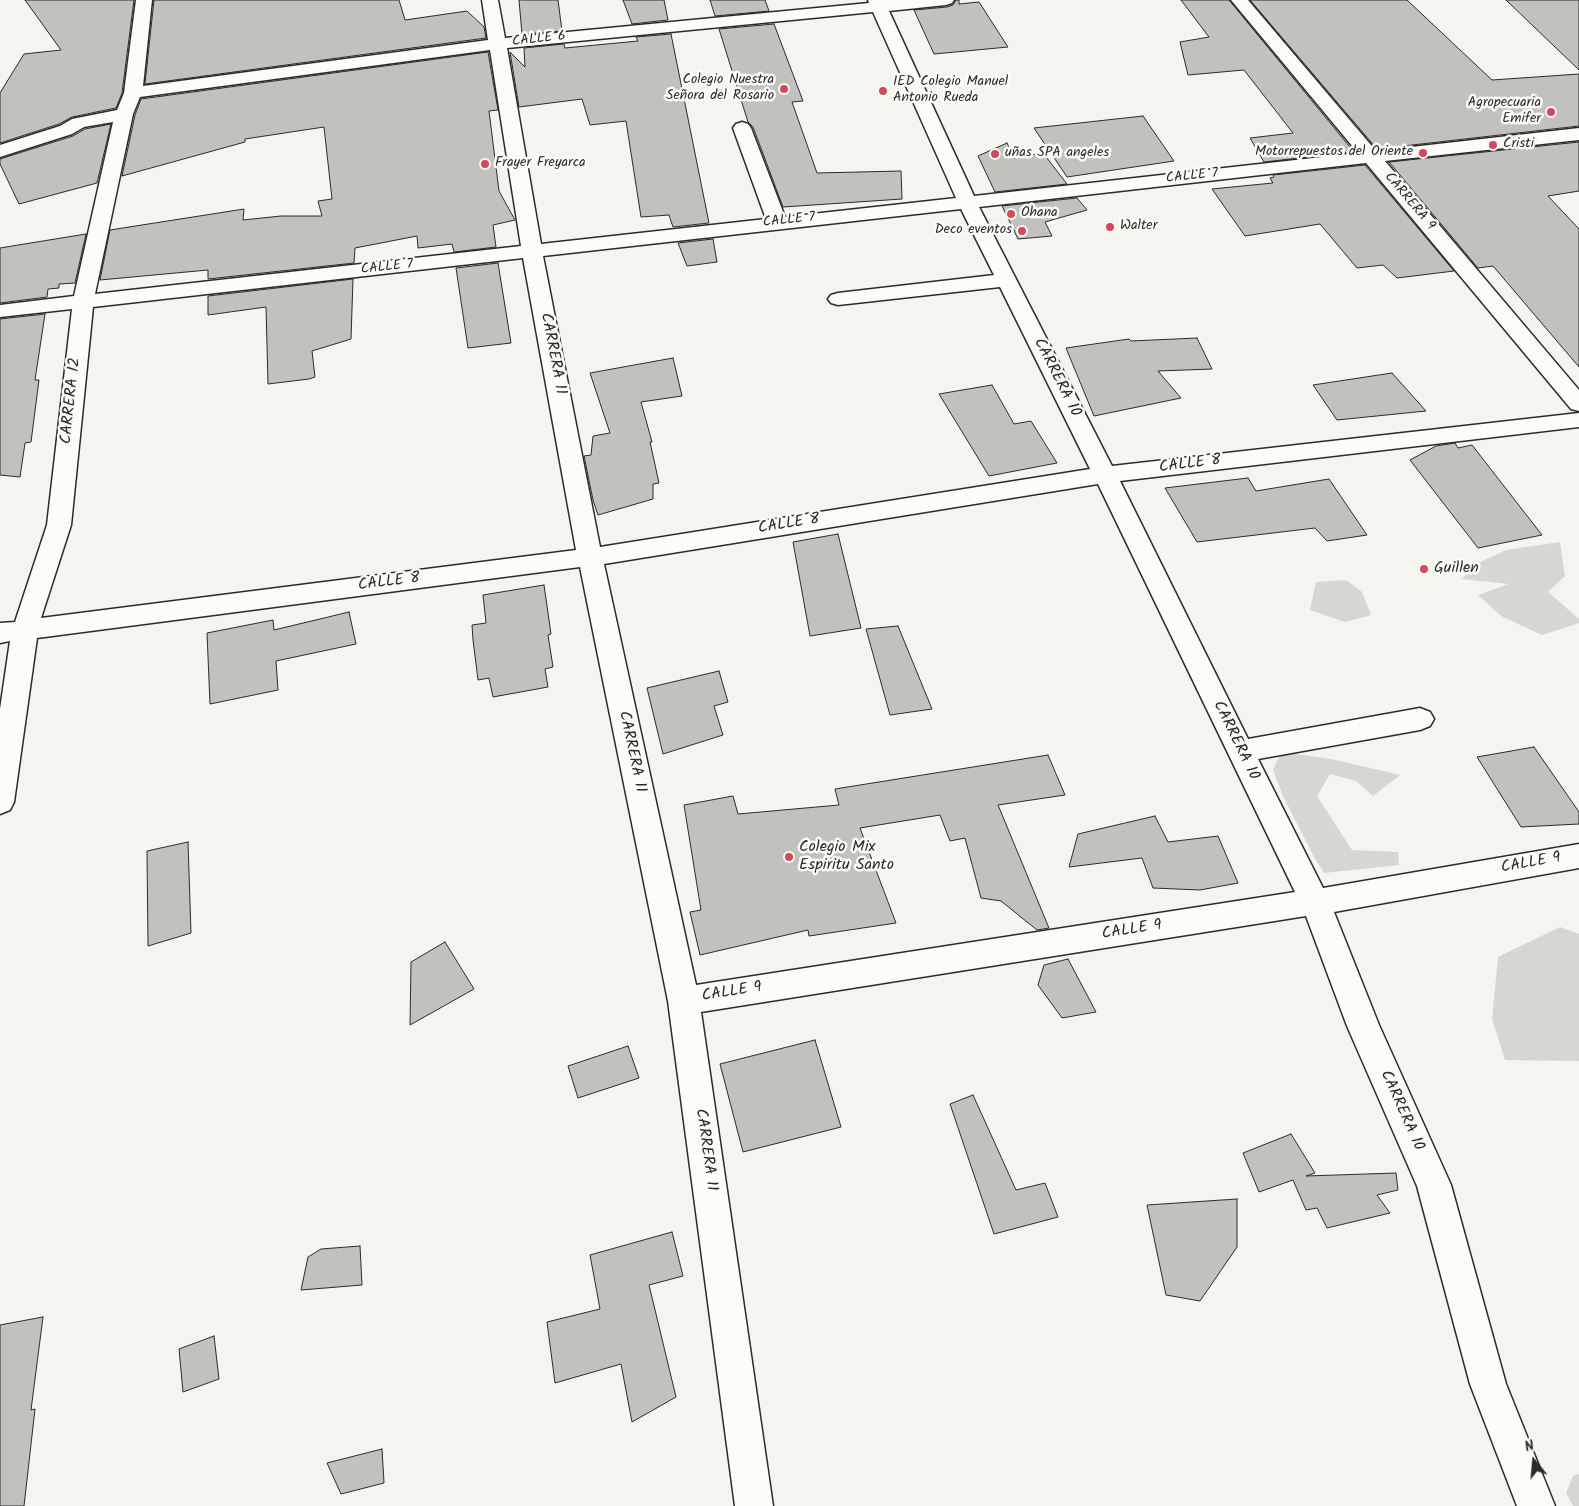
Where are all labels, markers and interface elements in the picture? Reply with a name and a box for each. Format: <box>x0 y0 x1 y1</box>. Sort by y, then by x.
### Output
street label: CALLE 6 <box>511 29 567 51</box>
place label: Colegio Nuestra Señora del Rosario <box>666 73 774 105</box>
place label: IED Colegio Manuel Antonio Rueda <box>893 75 1008 108</box>
marker: Colegio Nuestra Señora del Rosario <box>778 83 790 95</box>
marker: IED Colegio Manuel Antonio Rueda <box>877 85 889 97</box>
place label: Agropecuaria Emifer <box>1468 96 1541 128</box>
marker: Agropecuaria Emifer <box>1545 106 1557 118</box>
place label: Cristi <box>1503 137 1534 153</box>
marker: Cristi <box>1487 139 1499 151</box>
place label: Motorrepuestos del Oriente <box>1255 145 1413 161</box>
place label: uñas SPA angeles <box>1005 146 1109 162</box>
marker: Motorrepuestos del Oriente <box>1417 147 1429 159</box>
marker: uñas SPA angeles <box>989 148 1001 160</box>
place label: Frayer Freyarca <box>495 156 585 172</box>
marker: Frayer Freyarca <box>479 158 491 170</box>
street label: CALLE 7 <box>1165 166 1219 188</box>
street label: CARRERA 9 <box>1380 170 1438 234</box>
place label: Ohana <box>1021 206 1058 222</box>
marker: Ohana <box>1005 208 1017 220</box>
street label: CALLE 7 <box>762 210 816 232</box>
place label: Walter <box>1120 219 1157 235</box>
marker: Walter <box>1104 221 1116 233</box>
place label: Deco eventos <box>935 223 1012 239</box>
marker: Deco eventos <box>1016 225 1028 237</box>
street label: CALLE 7 <box>360 257 414 279</box>
street label: CARRERA 11 <box>535 311 569 397</box>
street label: CARRERA 10 <box>1028 335 1084 421</box>
street label: CARRERA 12 <box>58 357 86 445</box>
street label: CALLE 8 <box>1158 452 1222 478</box>
street label: CALLE 8 <box>757 511 821 539</box>
place label: Guillen <box>1434 559 1479 579</box>
marker: Guillen <box>1418 563 1430 575</box>
street label: CALLE 8 <box>357 570 421 596</box>
street label: CARRERA 10 <box>1208 698 1262 784</box>
street label: CARRERA 11 <box>613 709 649 795</box>
place label: Colegio Mix Espiritu Santo <box>799 838 894 876</box>
street label: CALLE 9 <box>1500 849 1562 879</box>
marker: Colegio Mix Espiritu Santo <box>783 851 795 863</box>
street label: CALLE 9 <box>1101 917 1163 945</box>
street label: CALLE 9 <box>701 979 763 1007</box>
street label: CARRERA 10 <box>1375 1068 1427 1154</box>
street label: CARRERA 11 <box>690 1108 720 1192</box>
text: N <box>1522 1435 1537 1458</box>
north arrow <box>1509 1436 1559 1486</box>

